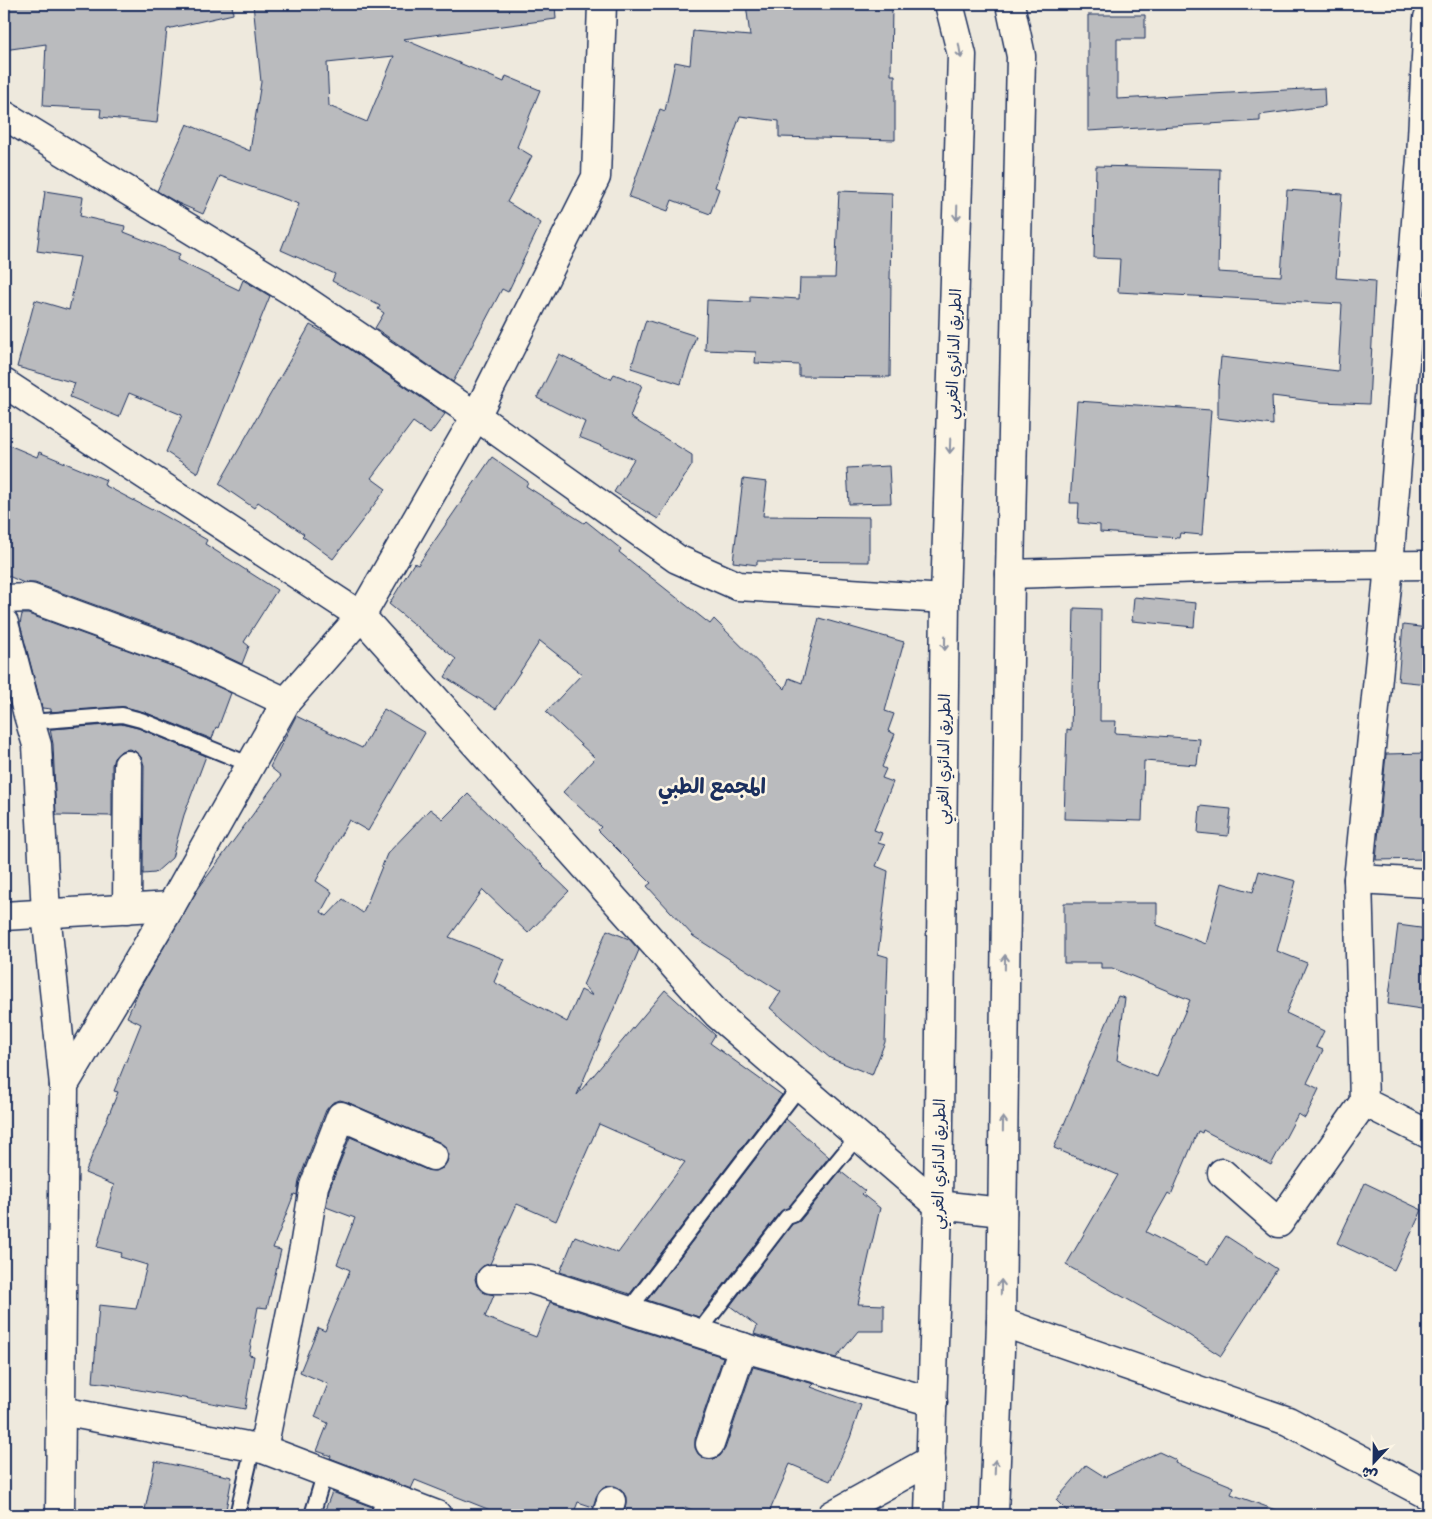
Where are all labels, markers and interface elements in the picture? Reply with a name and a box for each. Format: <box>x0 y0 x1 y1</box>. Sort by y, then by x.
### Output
one-way arrow <box>956 43 966 59</box>
one-way arrow <box>952 205 962 221</box>
street label: الطريق الدائري الغربي <box>940 288 970 420</box>
one-way arrow <box>945 437 955 453</box>
one-way arrow <box>940 635 949 651</box>
street label: الطريق الدائري الغربي <box>931 693 959 825</box>
district label: المجمع الطبي <box>658 771 766 805</box>
one-way arrow <box>1000 954 1010 970</box>
street label: الطريق الدائري الغربي <box>926 1098 954 1230</box>
one-way arrow <box>998 1116 1008 1132</box>
one-way arrow <box>996 1279 1006 1295</box>
north arrow <box>1350 1436 1400 1486</box>
one-way arrow <box>991 1459 1000 1475</box>
text: ش <box>1358 1463 1380 1486</box>

